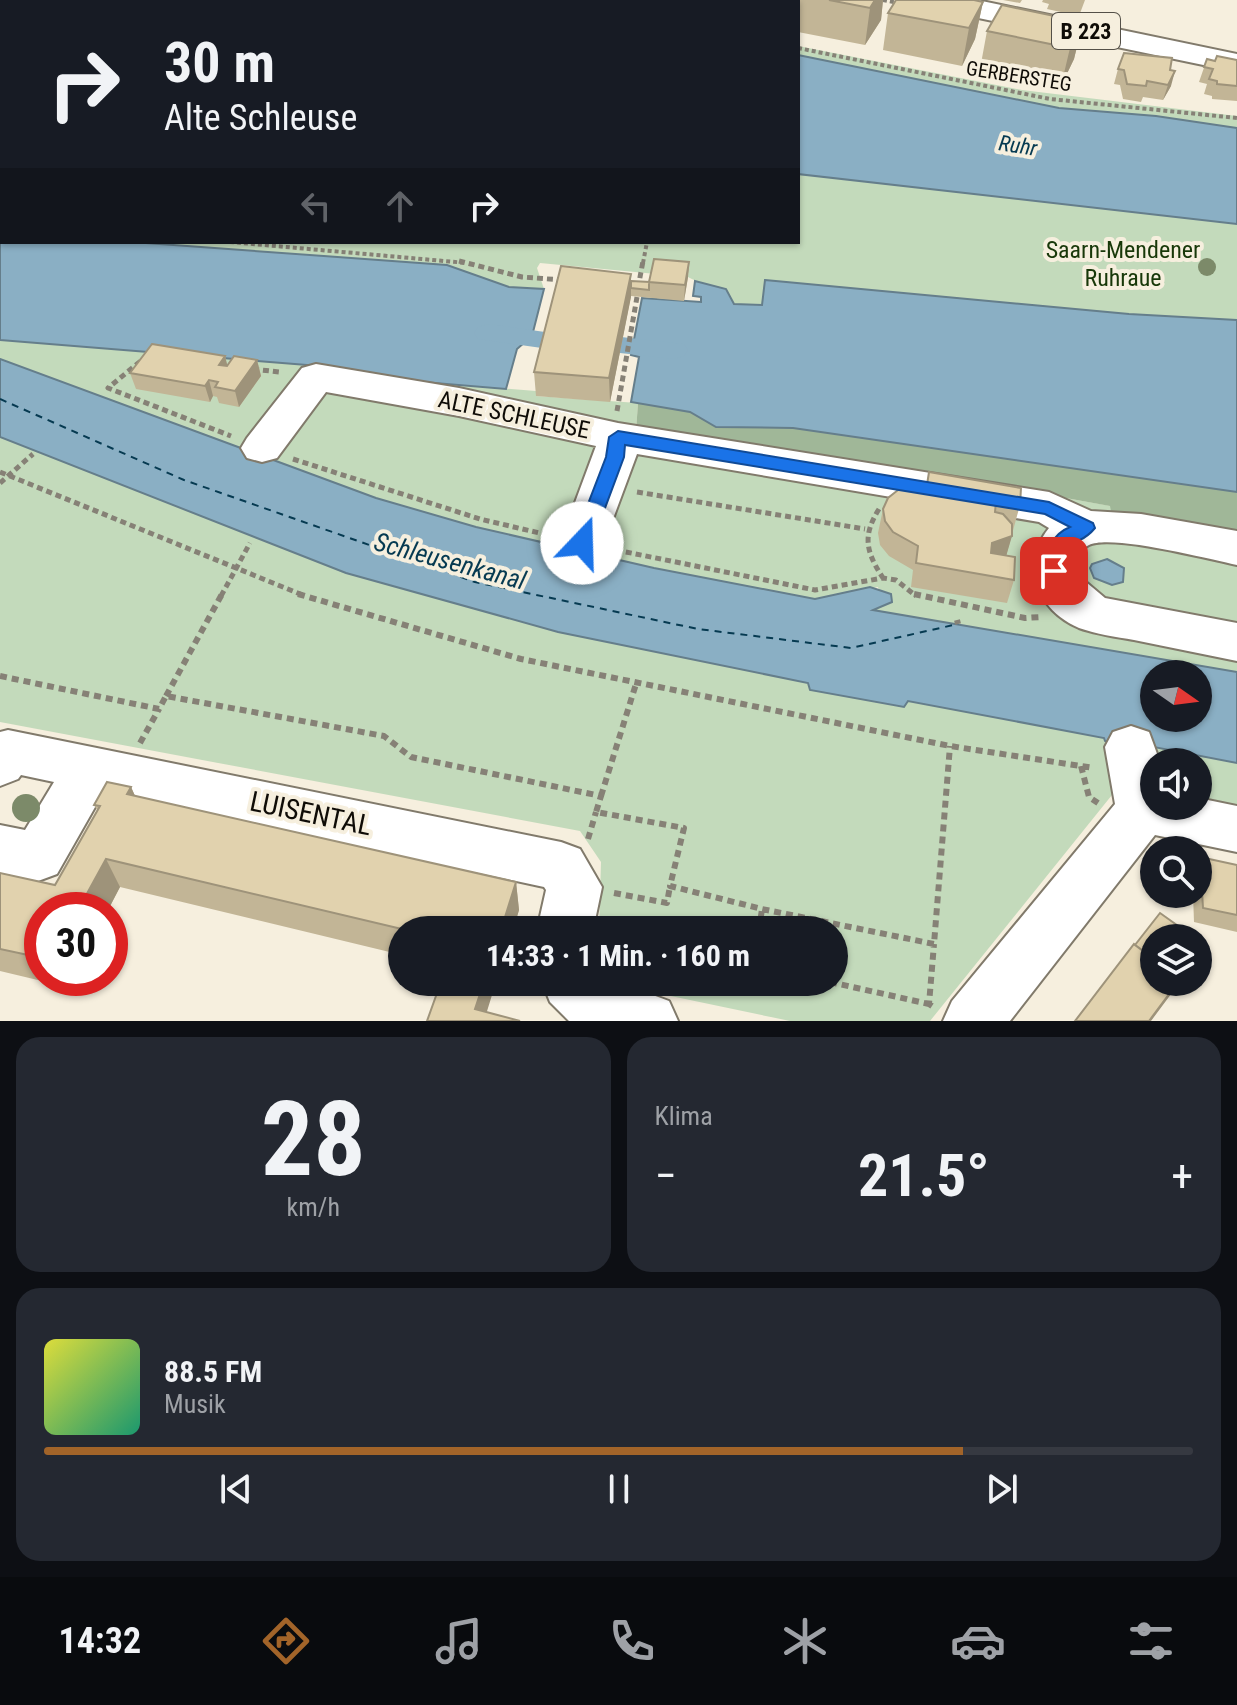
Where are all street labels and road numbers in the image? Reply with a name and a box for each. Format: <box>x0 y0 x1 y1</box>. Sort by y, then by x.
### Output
road number: B 223 <box>1052 13 1120 49</box>
street label: GERBERSTEG <box>965 56 1073 96</box>
street label: ALTE SCHLEUSE <box>436 385 592 445</box>
street label: LUISENTAL <box>247 784 375 842</box>

